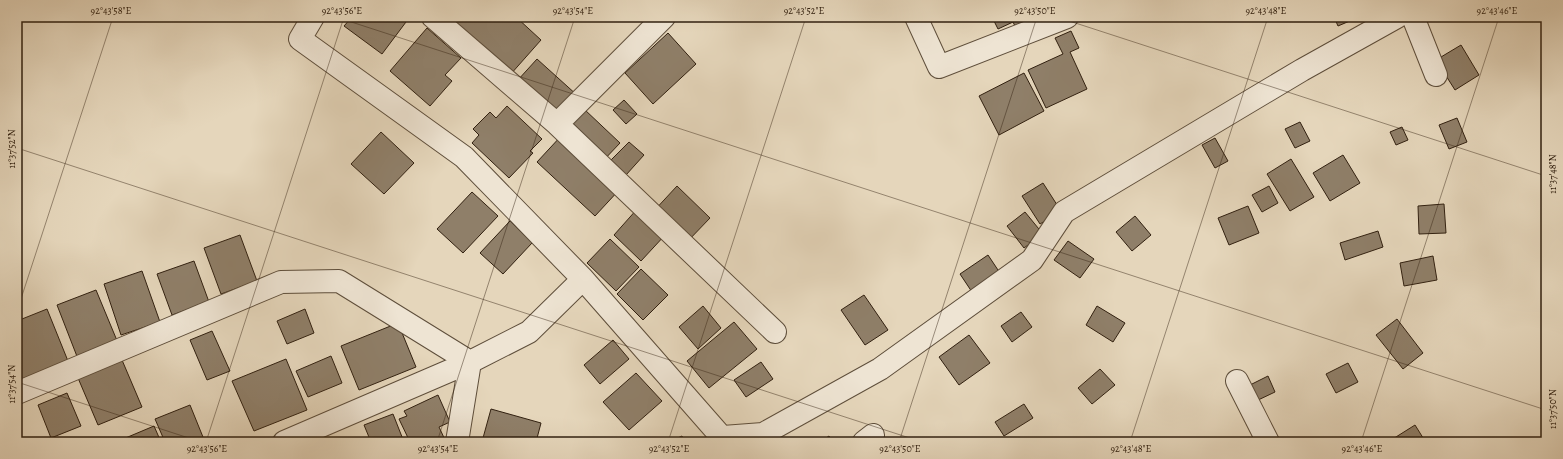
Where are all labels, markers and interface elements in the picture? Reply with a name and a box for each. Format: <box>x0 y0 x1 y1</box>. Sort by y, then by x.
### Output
text: 92°43'58"E <box>91 4 131 17</box>
text: 92°43'56"E <box>322 4 362 17</box>
text: 92°43'54"E <box>553 4 593 17</box>
text: 92°43'52"E <box>784 4 824 17</box>
text: 92°43'50"E <box>1014 4 1056 17</box>
text: 92°43'48"E <box>1245 4 1287 17</box>
text: 92°43'46"E <box>1477 4 1517 17</box>
text: 11°37'52"N <box>5 129 18 169</box>
text: 11°37'48"N <box>1546 154 1559 194</box>
text: 11°37'54"N <box>5 365 18 403</box>
text: 11°37'50"N <box>1546 389 1559 429</box>
text: 92°43'56"E <box>187 442 227 455</box>
text: 92°43'54"E <box>418 442 458 455</box>
text: 92°43'52"E <box>649 442 689 455</box>
text: 92°43'50"E <box>879 442 921 455</box>
text: 92°43'48"E <box>1110 442 1152 455</box>
text: 92°43'46"E <box>1342 442 1382 455</box>

